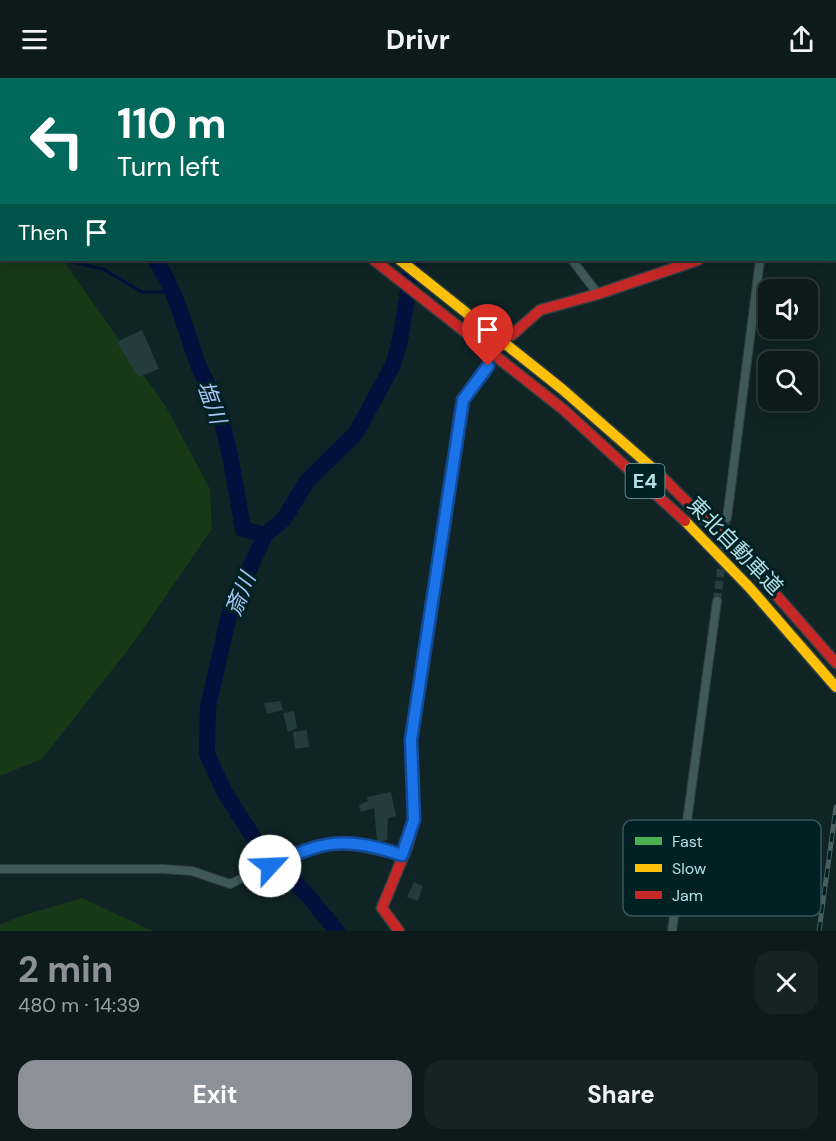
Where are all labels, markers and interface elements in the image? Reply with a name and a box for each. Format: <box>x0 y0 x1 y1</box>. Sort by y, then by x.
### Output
text: Drivr <box>386 22 450 57</box>
icon: menu <box>18 23 51 56</box>
icon: share <box>785 23 818 56</box>
text: 110 m <box>117 96 227 151</box>
icon: left <box>18 102 96 180</box>
text: Turn left <box>117 149 220 184</box>
icon: arrive <box>80 216 113 249</box>
text: Then <box>18 218 68 247</box>
map controls <box>758 279 818 411</box>
button: sound <box>758 279 818 339</box>
pin <box>462 304 513 366</box>
icon: arrive <box>471 313 504 346</box>
button: search <box>758 351 818 411</box>
water label: 塩川 <box>190 377 233 430</box>
road number: E4 <box>626 464 664 498</box>
street label: 東北自動車道 <box>681 491 789 601</box>
water label: 斎川 <box>219 567 263 620</box>
legend <box>623 820 821 916</box>
text: Fast <box>672 831 703 852</box>
position arrow <box>238 834 302 898</box>
text: Slow <box>672 858 706 879</box>
text: Jam <box>672 885 703 906</box>
text: 2 min <box>18 946 113 993</box>
button: close <box>755 951 818 1014</box>
text: 480 m · 14:39 <box>18 992 140 1018</box>
button: Exit <box>18 1060 412 1129</box>
button: Share <box>424 1060 818 1129</box>

